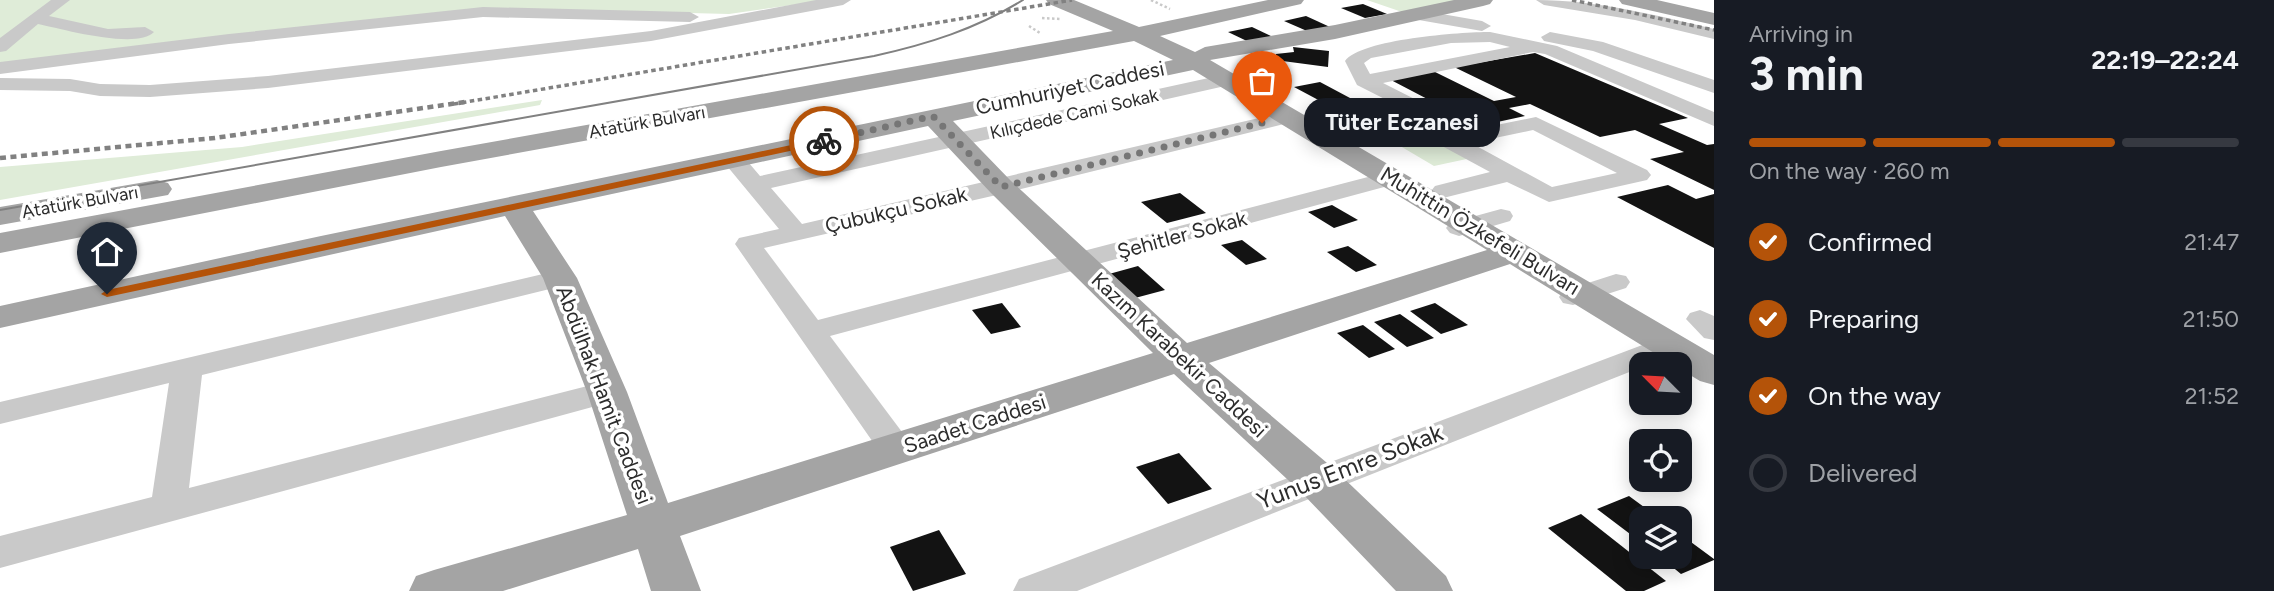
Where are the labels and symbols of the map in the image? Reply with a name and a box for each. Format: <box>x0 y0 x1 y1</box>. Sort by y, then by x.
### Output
pin <box>1232 51 1292 123</box>
street label: Cumhuriyet Caddesi <box>973 55 1166 120</box>
street label: Kılıçdede Cami Sokak <box>988 84 1161 144</box>
callout: Tüter Eczanesi <box>1304 99 1500 148</box>
street label: Atatürk Bulvarı <box>587 101 707 143</box>
courier <box>789 106 859 176</box>
street label: Muhittin Özkefeli Bulvarı <box>1376 161 1584 300</box>
street label: Atatürk Bulvarı <box>20 181 140 223</box>
street label: Çubukçu Sokak <box>822 181 970 238</box>
street label: Şehitler Sokak <box>1114 205 1250 264</box>
pin <box>77 222 137 294</box>
street label: Kazım Karabekir Caddesi <box>1087 267 1272 442</box>
street label: Abdülhak Hamit Caddesi <box>551 282 658 508</box>
north arrow <box>1629 352 1692 415</box>
street label: Saadet Caddesi <box>901 389 1049 458</box>
street label: Yunus Emre Sokak <box>1253 418 1447 515</box>

